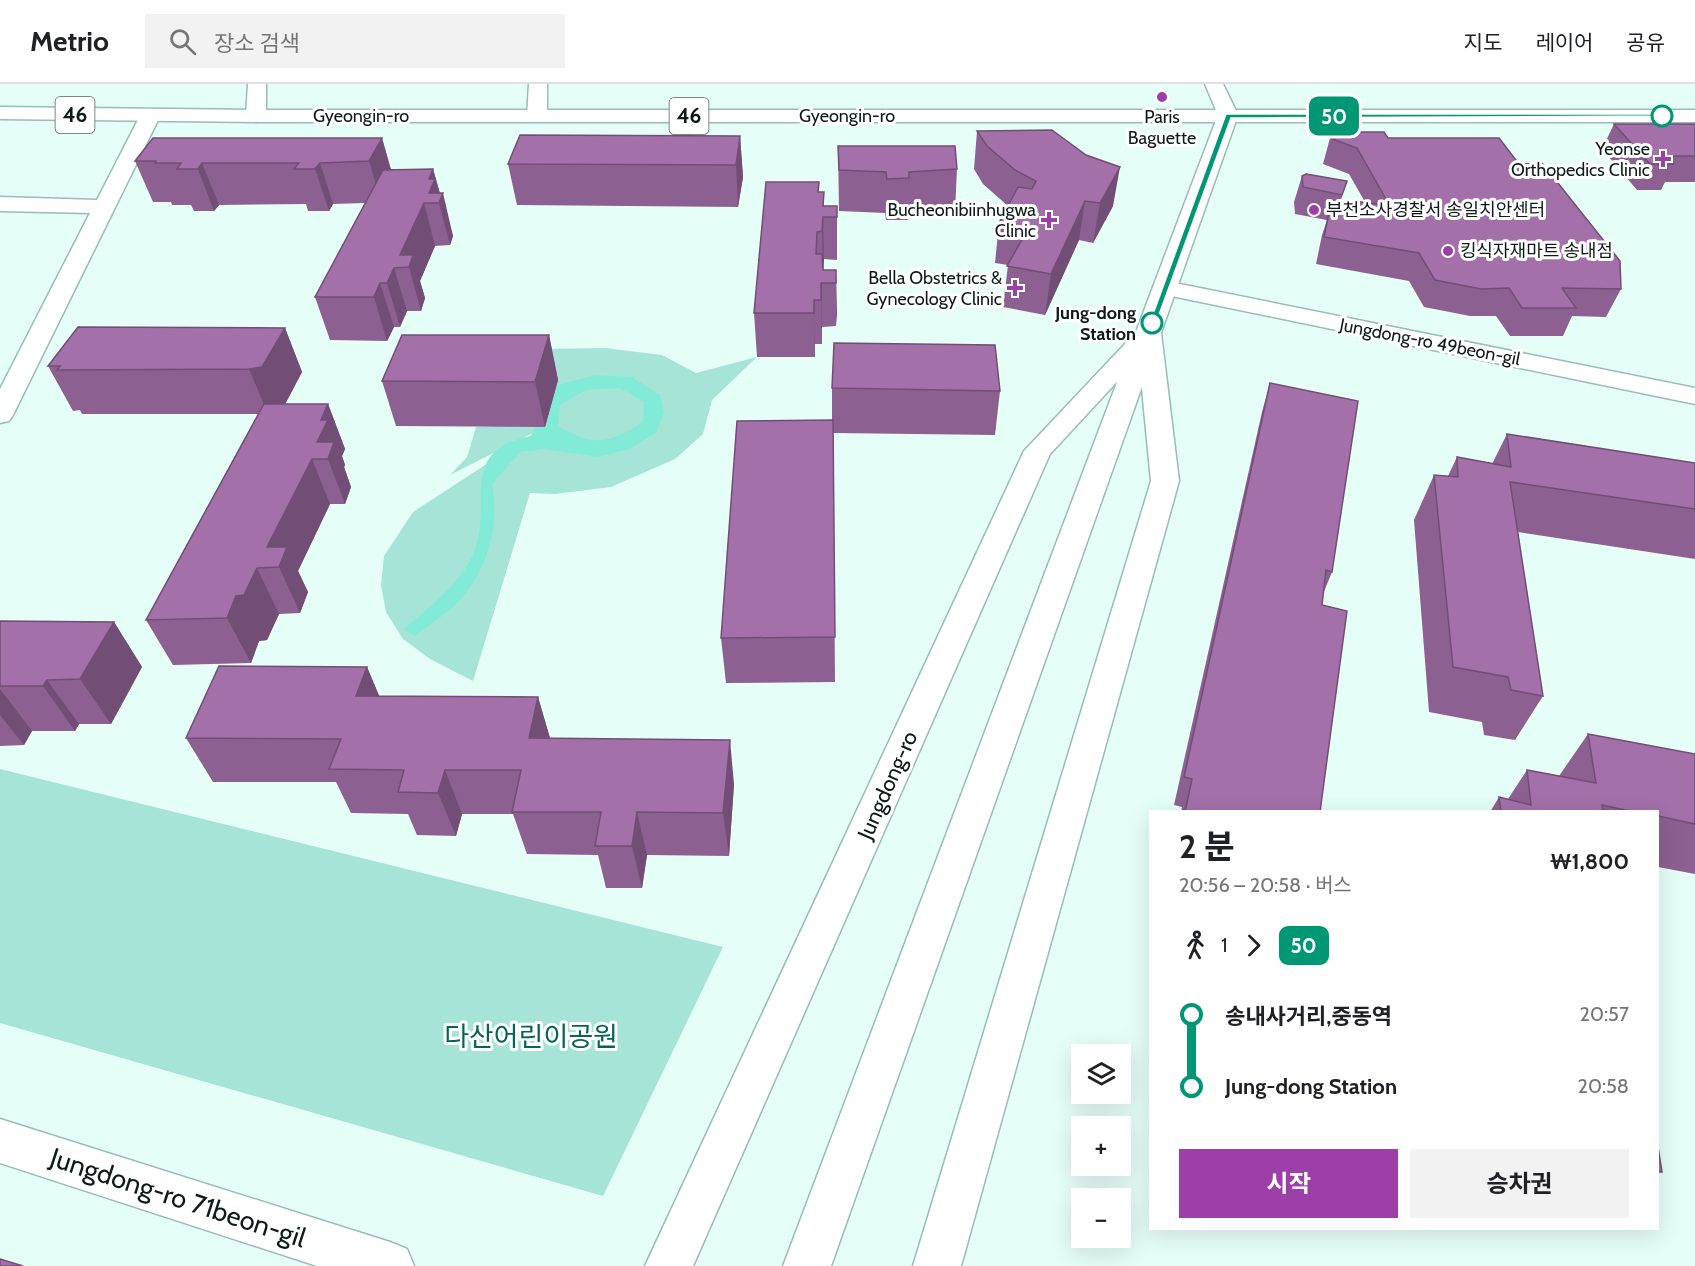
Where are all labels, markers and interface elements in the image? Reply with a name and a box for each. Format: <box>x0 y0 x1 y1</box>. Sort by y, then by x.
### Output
search box <box>145 14 565 68</box>
text: Metrio <box>30 24 109 58</box>
icon: search <box>166 25 199 58</box>
text: 장소 검색 <box>214 30 300 57</box>
text: 지도 <box>1464 30 1502 55</box>
text: 레이어 <box>1535 30 1593 55</box>
text: 공유 <box>1626 30 1665 55</box>
marker: Paris Baguette <box>1155 90 1169 104</box>
line badge: 50 <box>1307 96 1361 135</box>
road number: 46 <box>56 97 94 133</box>
road number: 46 <box>670 98 708 134</box>
text: 50 <box>1321 104 1347 129</box>
street label: Gyeongin-ro <box>313 105 409 127</box>
street label: Gyeongin-ro <box>799 105 895 127</box>
unlabelled marker <box>1651 105 1673 127</box>
place label: Paris Baguette <box>1128 106 1196 149</box>
place label: Yeonse Orthopedics Clinic <box>1511 138 1650 181</box>
marker: Yeonse Orthopedics Clinic <box>1654 150 1672 168</box>
place label: Bucheonibiinhugwa Clinic <box>888 199 1036 242</box>
place label: 부천소사경찰서 송일치안센터 <box>1326 199 1545 221</box>
marker: 부천소사경찰서 송일치안센터 <box>1307 203 1321 217</box>
marker: Bucheonibiinhugwa Clinic <box>1040 211 1058 229</box>
place label: 킹식자재마트 송내점 <box>1460 240 1613 262</box>
marker: 킹식자재마트 송내점 <box>1441 244 1455 258</box>
place label: Bella Obstetrics & Gynecology Clinic <box>866 267 1002 310</box>
marker: Bella Obstetrics & Gynecology Clinic <box>1006 279 1024 297</box>
place label: Jung-dong Station <box>1054 302 1136 345</box>
marker: Jung-dong Station <box>1141 312 1163 334</box>
street label: Jungdong-ro 49beon-gil <box>1337 313 1523 370</box>
street label: Jungdong-ro <box>851 727 923 845</box>
text: 2 분 <box>1179 826 1234 866</box>
text: ₩1,800 <box>1550 848 1629 875</box>
text: 20:56 – 20:58 · 버스 <box>1179 873 1352 897</box>
icon: walk <box>1179 929 1212 962</box>
icon: forward <box>1237 929 1270 962</box>
text: 1 <box>1221 933 1228 957</box>
text: 50 <box>1291 933 1317 958</box>
text: 20:57 <box>1580 1002 1629 1026</box>
text: 송내사거리,중동역 <box>1225 1003 1392 1030</box>
park label: 다산어린이공원 <box>444 1020 618 1053</box>
map controls <box>1071 1044 1131 1248</box>
button: layers <box>1071 1044 1131 1104</box>
text: Jung-dong Station <box>1225 1073 1397 1100</box>
text: 20:58 <box>1577 1074 1629 1098</box>
button: + <box>1071 1116 1131 1176</box>
street label: Jungdong-ro 71beon-gil <box>45 1140 311 1255</box>
button: 시작 <box>1179 1149 1398 1218</box>
button: 승차권 <box>1410 1149 1629 1218</box>
button: − <box>1071 1188 1131 1248</box>

